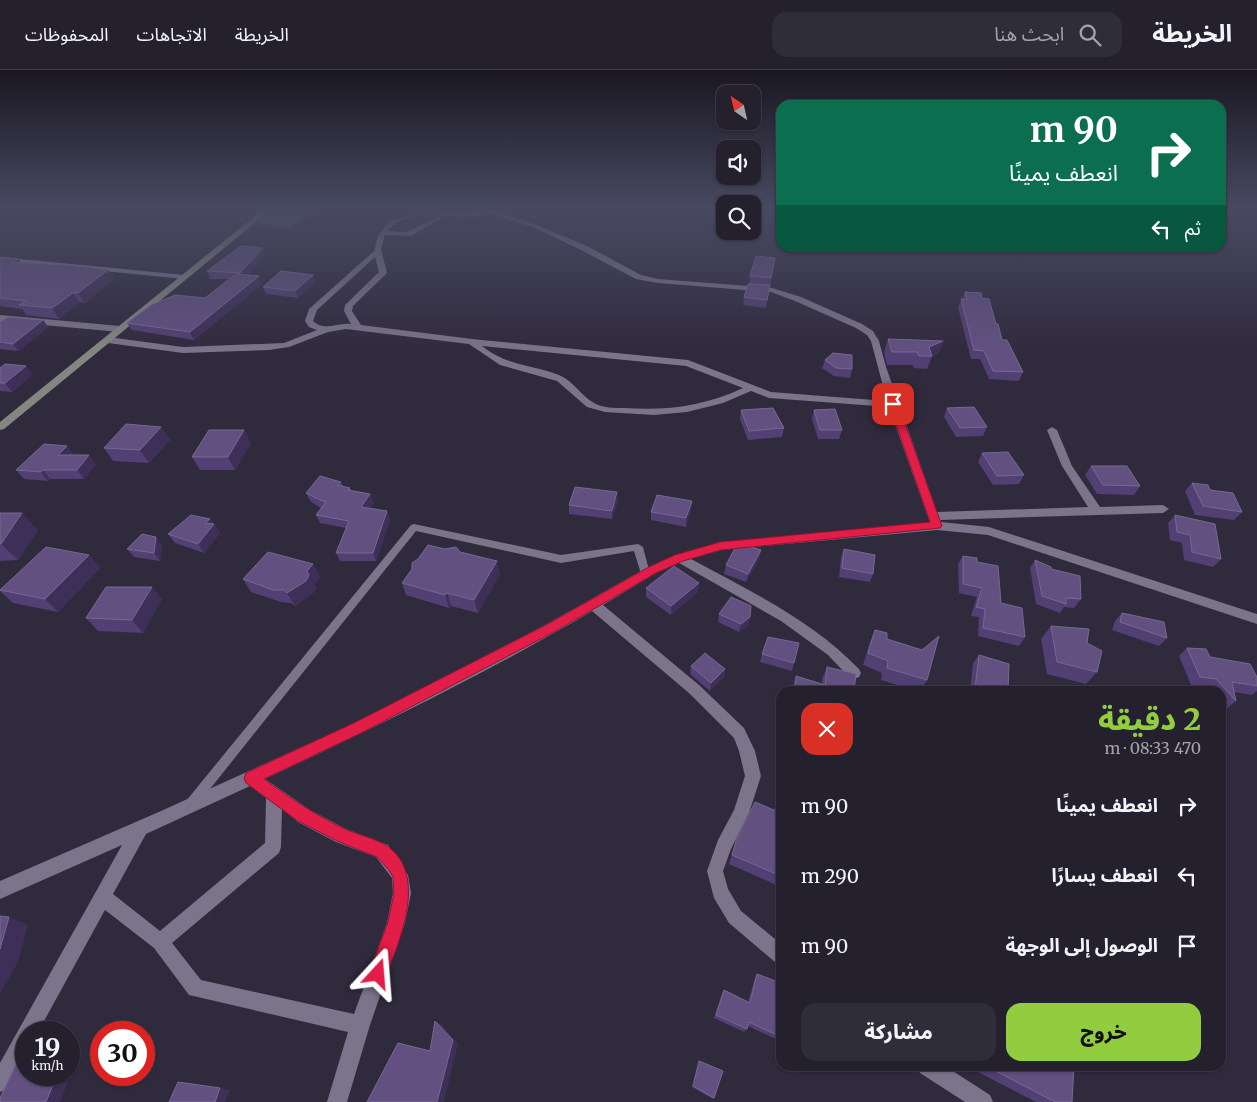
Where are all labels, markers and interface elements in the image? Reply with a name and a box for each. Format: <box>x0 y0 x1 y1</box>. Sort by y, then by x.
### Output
search box <box>772 12 1122 57</box>
text: الخريطة <box>1152 18 1232 49</box>
icon: search <box>1076 21 1104 49</box>
text: ابحث هنا <box>994 22 1064 46</box>
text: المحفوظات <box>25 23 109 46</box>
text: الاتجاهات <box>137 23 207 46</box>
text: الخريطة <box>235 23 289 46</box>
north arrow <box>716 85 761 130</box>
map controls <box>716 85 761 240</box>
text: 90 m <box>1030 108 1118 152</box>
icon: right <box>1136 120 1201 185</box>
button: sound <box>716 140 761 185</box>
text: انعطف يمينًا <box>1009 159 1118 187</box>
button: search <box>716 195 761 240</box>
icon: left <box>1147 215 1175 243</box>
text: ثم <box>1185 216 1201 240</box>
pin <box>872 383 914 425</box>
icon: arrive <box>879 390 907 418</box>
text: 2 دقيقة <box>1098 700 1201 738</box>
button: close <box>801 703 853 755</box>
text: 470 m · 08:33 <box>1104 738 1201 758</box>
icon: right <box>1173 792 1201 820</box>
text: انعطف يمينًا <box>1056 793 1158 817</box>
text: 90 m <box>801 794 848 818</box>
icon: left <box>1173 862 1201 890</box>
text: انعطف يسارًا <box>1051 863 1158 887</box>
text: 290 m <box>801 864 859 888</box>
icon: arrive <box>1173 932 1201 960</box>
text: الوصول إلى الوجهة <box>1006 933 1158 957</box>
text: 90 m <box>801 934 848 958</box>
position arrow <box>351 947 403 999</box>
button: مشاركة <box>801 1003 996 1061</box>
button: خروج <box>1006 1003 1201 1061</box>
speed limit sign: 30 <box>90 1021 155 1086</box>
text: 19 <box>35 1031 60 1063</box>
text: km/h <box>32 1058 63 1073</box>

